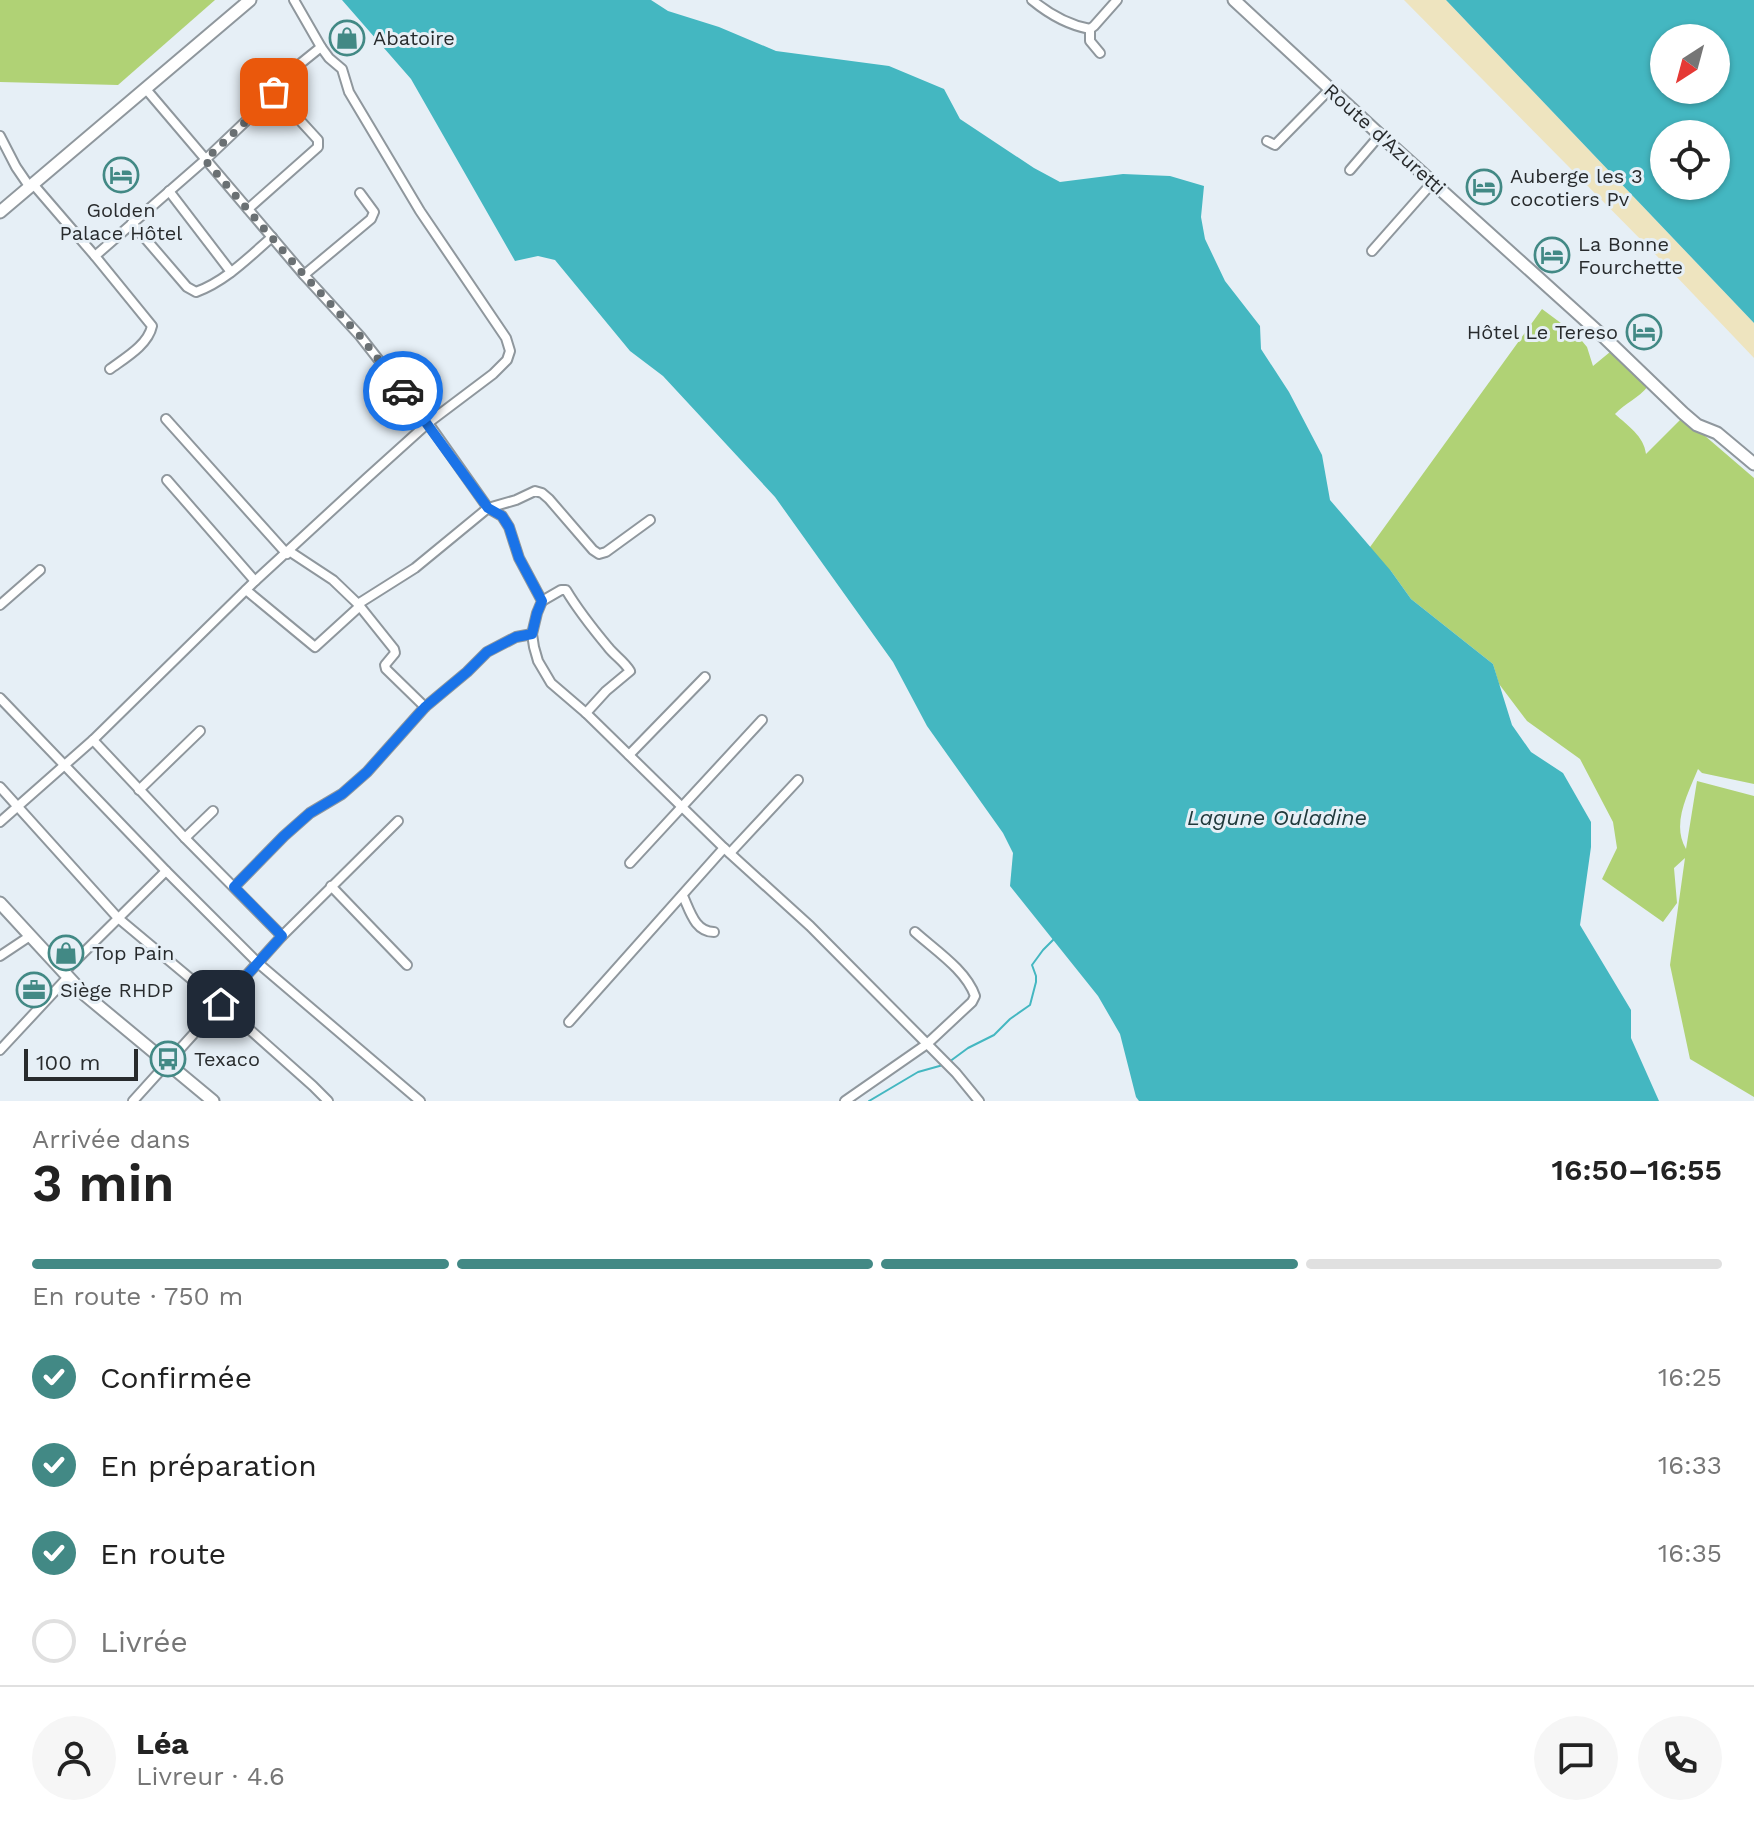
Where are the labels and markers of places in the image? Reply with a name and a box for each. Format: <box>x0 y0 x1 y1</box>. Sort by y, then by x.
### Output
shop icon: Abatoire <box>328 19 366 57</box>
place label: Abatoire <box>373 26 455 50</box>
pin <box>240 58 308 126</box>
hotel icon: Golden Palace Hôtel <box>102 156 140 194</box>
place label: Auberge les 3 cocotiers Pv <box>1510 164 1643 211</box>
hotel icon: Auberge les 3 cocotiers Pv <box>1465 168 1503 206</box>
place label: Golden Palace Hôtel <box>60 198 182 245</box>
place label: La Bonne Fourchette <box>1578 232 1683 279</box>
hotel icon: La Bonne Fourchette <box>1533 236 1571 274</box>
hotel icon: Hôtel Le Tereso <box>1625 313 1663 351</box>
place label: Hôtel Le Tereso <box>1467 320 1618 344</box>
shop icon: Top Pain <box>47 934 85 972</box>
place label: Top Pain <box>92 941 174 965</box>
pin <box>187 970 255 1038</box>
office icon: Siège RHDP <box>15 971 53 1009</box>
place label: Siège RHDP <box>60 978 173 1002</box>
bus stop icon: Texaco <box>149 1040 187 1078</box>
place label: Texaco <box>194 1047 260 1071</box>

